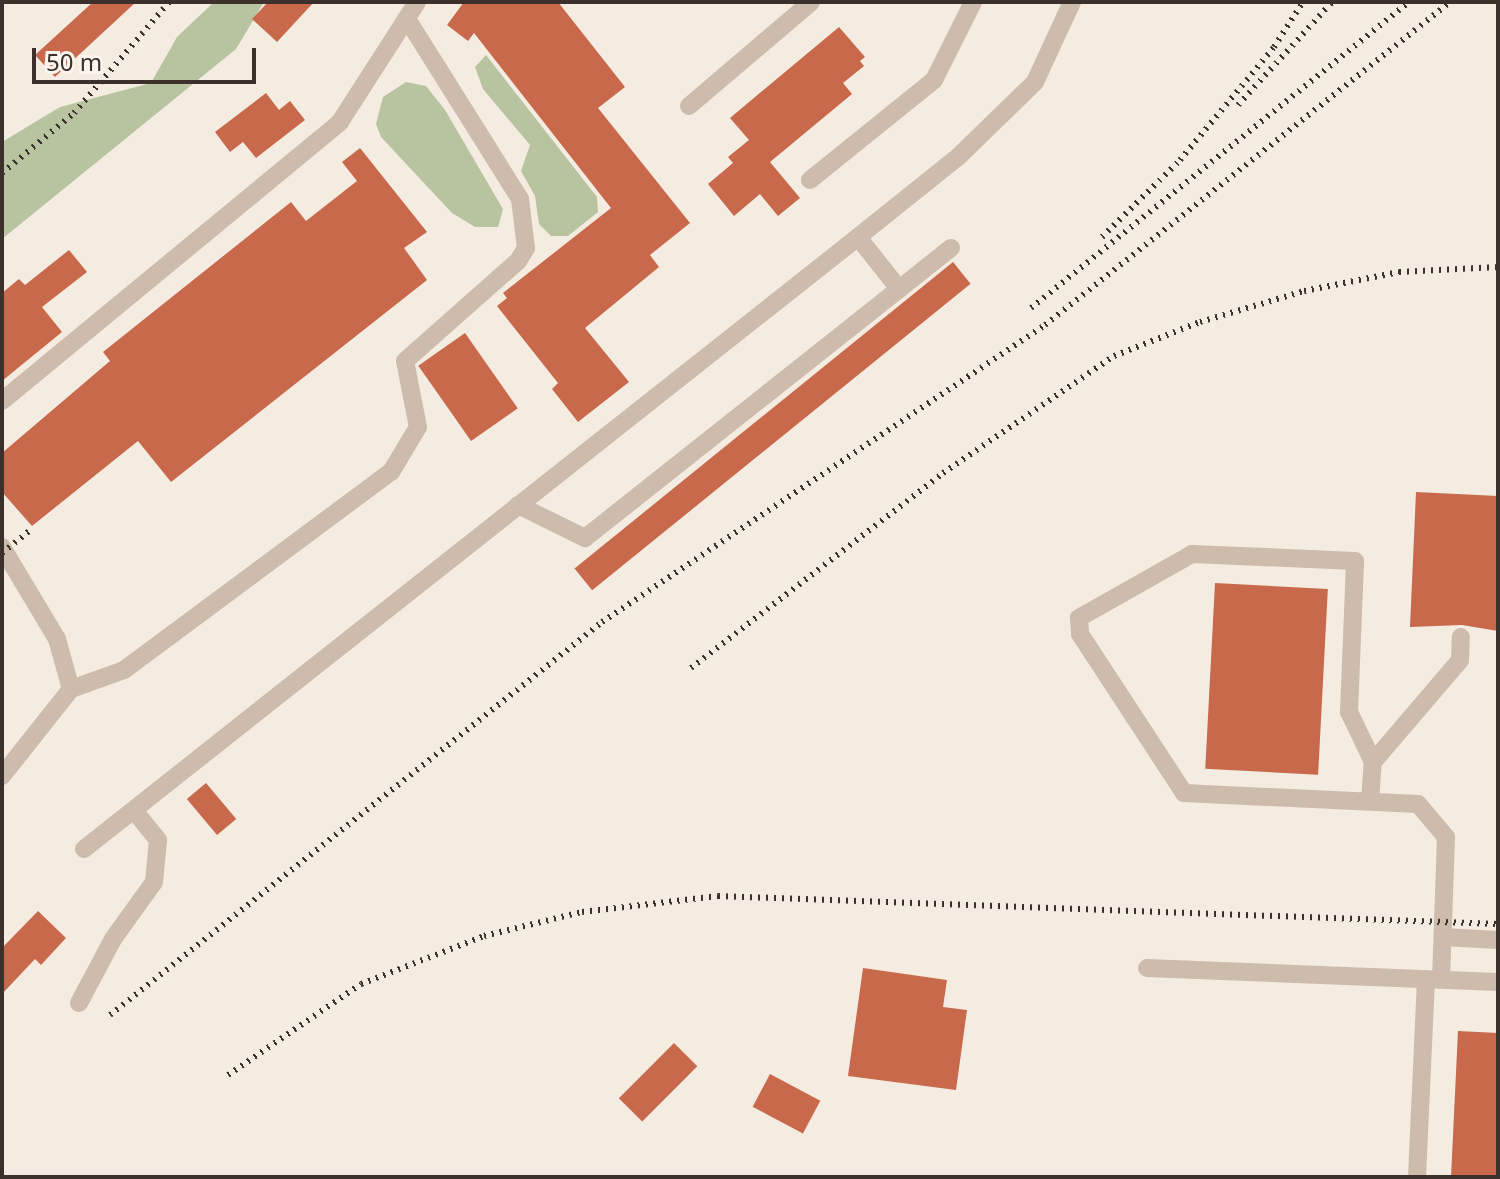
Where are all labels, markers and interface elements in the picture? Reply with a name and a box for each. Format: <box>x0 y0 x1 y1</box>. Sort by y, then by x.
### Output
scale bar <box>36 32 260 82</box>
text: 50 m <box>46 45 102 78</box>

